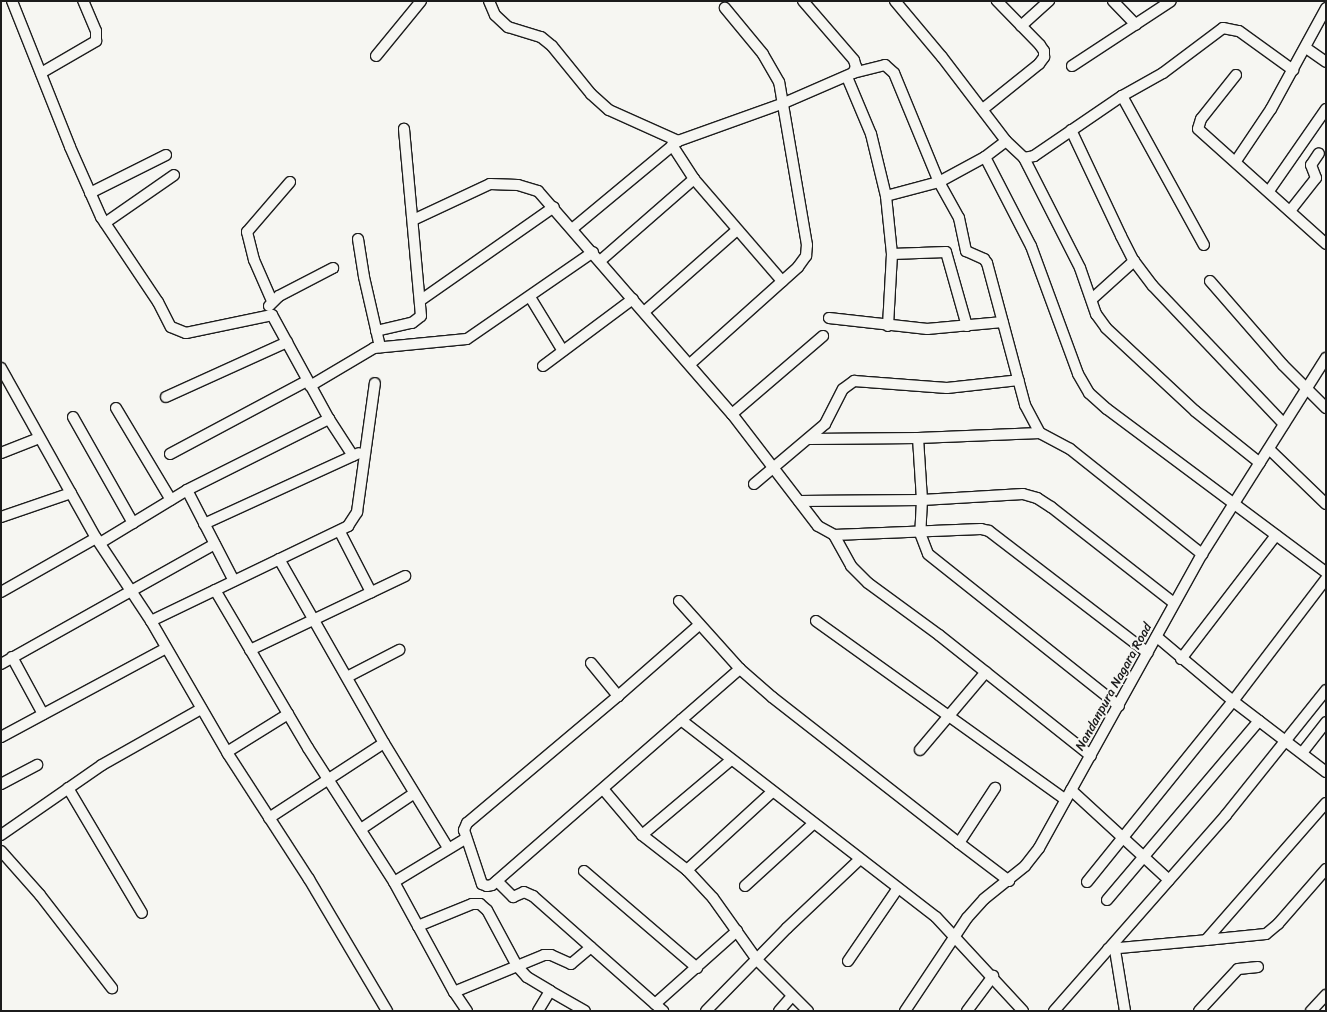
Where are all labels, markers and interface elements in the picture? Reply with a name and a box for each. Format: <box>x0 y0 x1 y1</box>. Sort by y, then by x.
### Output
street label: Nandanpura Nagara Road <box>1072 620 1156 754</box>

